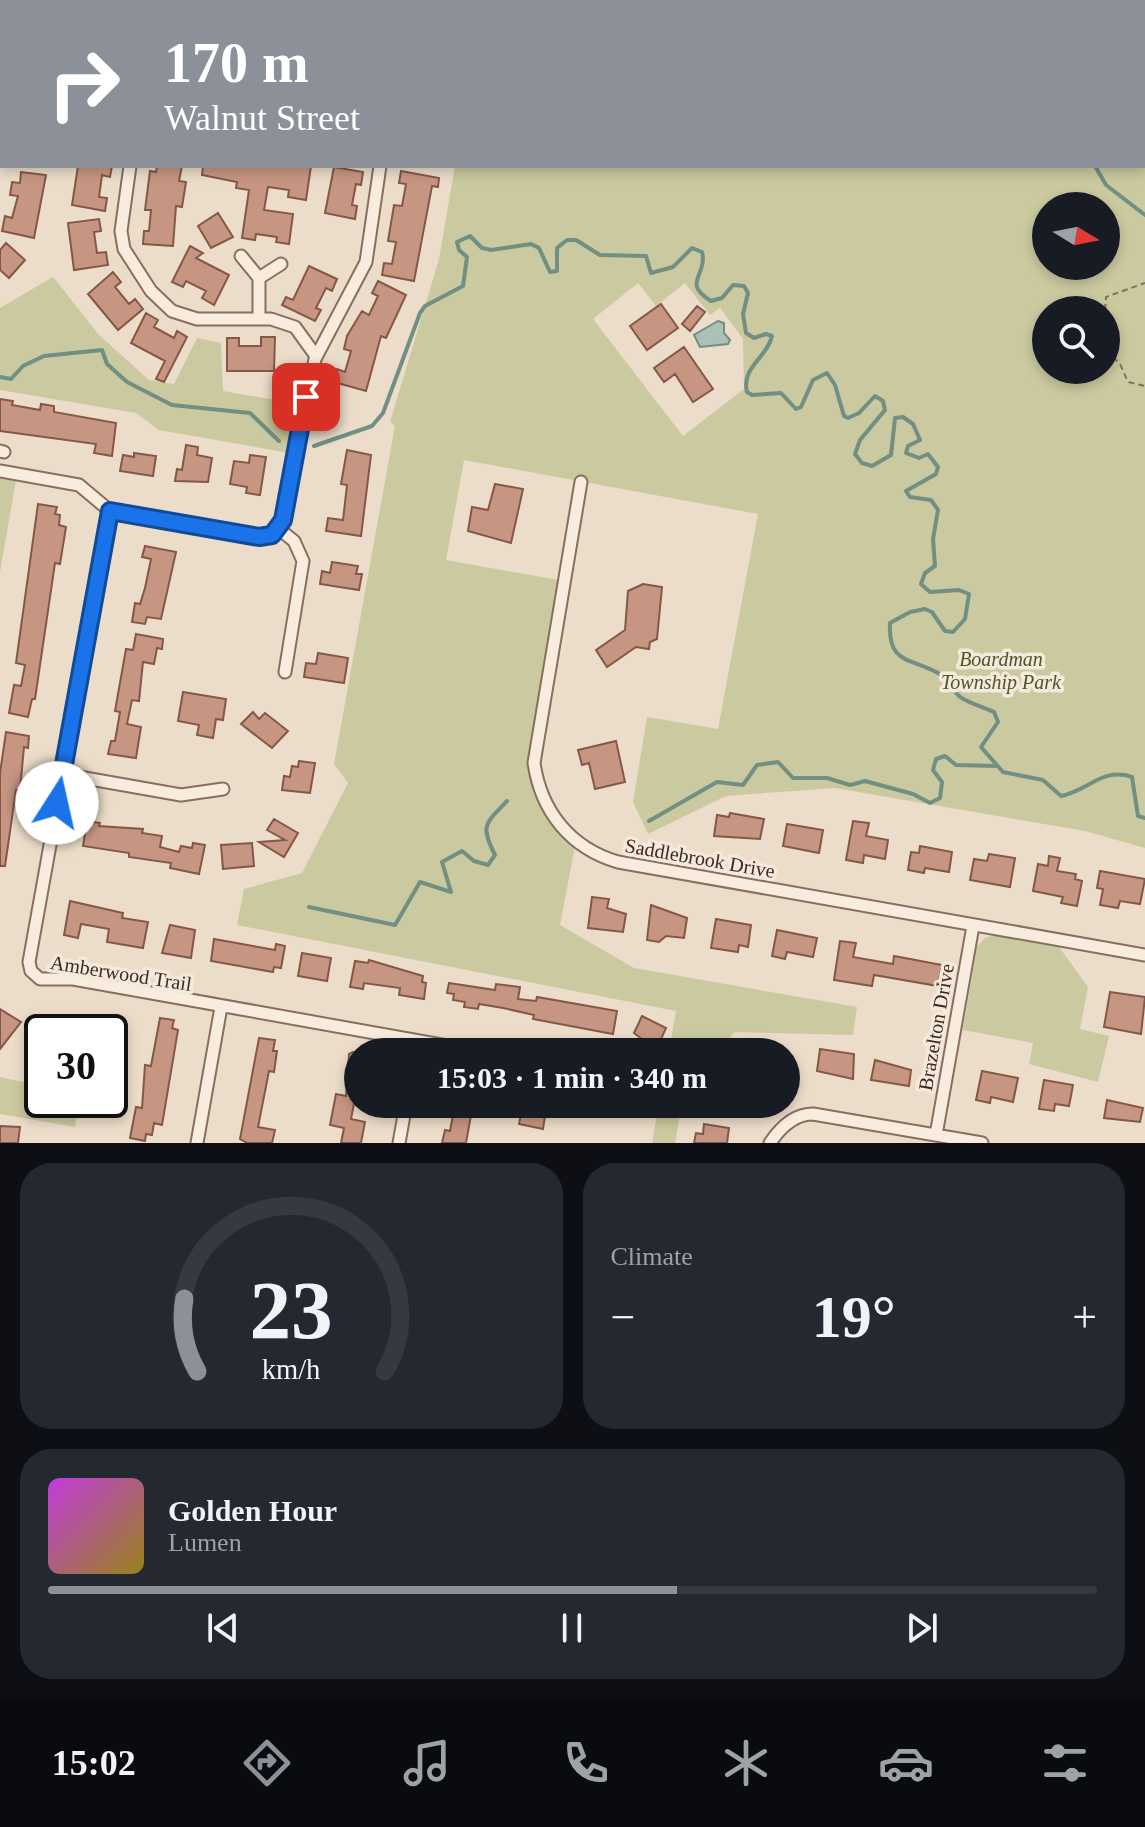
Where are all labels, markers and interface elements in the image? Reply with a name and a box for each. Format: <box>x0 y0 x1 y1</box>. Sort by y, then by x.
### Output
icon: right <box>32 32 136 136</box>
text: 170 m <box>164 32 309 94</box>
text: Walnut Street <box>164 98 360 138</box>
north arrow <box>1032 192 1120 280</box>
map controls <box>1032 192 1120 384</box>
button: search <box>1032 296 1120 384</box>
pin <box>272 363 340 431</box>
icon: arrive <box>284 375 328 419</box>
park label: Boardman Township Park <box>941 648 1062 694</box>
position arrow <box>15 761 99 845</box>
street label: Saddlebrook Drive <box>623 834 777 882</box>
street label: Amberwood Trail <box>49 951 194 995</box>
street label: Brazelton Drive <box>914 962 958 1092</box>
speed limit sign: 30 <box>24 1014 128 1118</box>
text: 15:03 · 1 min · 340 m <box>437 1061 707 1094</box>
text: Climate <box>611 1242 693 1271</box>
text: 23 <box>250 1264 333 1356</box>
text: 19° <box>812 1284 896 1350</box>
text: − <box>611 1293 635 1342</box>
text: + <box>1072 1293 1097 1342</box>
text: km/h <box>262 1354 321 1385</box>
text: Golden Hour <box>168 1494 337 1527</box>
text: Lumen <box>168 1528 242 1557</box>
icon: previous <box>201 1606 245 1650</box>
icon: pause <box>550 1606 594 1650</box>
icon: next <box>900 1606 944 1650</box>
icon: directions <box>239 1735 295 1791</box>
icon: music <box>399 1735 455 1791</box>
icon: phone <box>558 1735 614 1791</box>
icon: climate <box>718 1735 774 1791</box>
icon: car <box>878 1735 934 1791</box>
icon: filters <box>1037 1735 1093 1791</box>
text: 15:02 <box>52 1743 136 1783</box>

